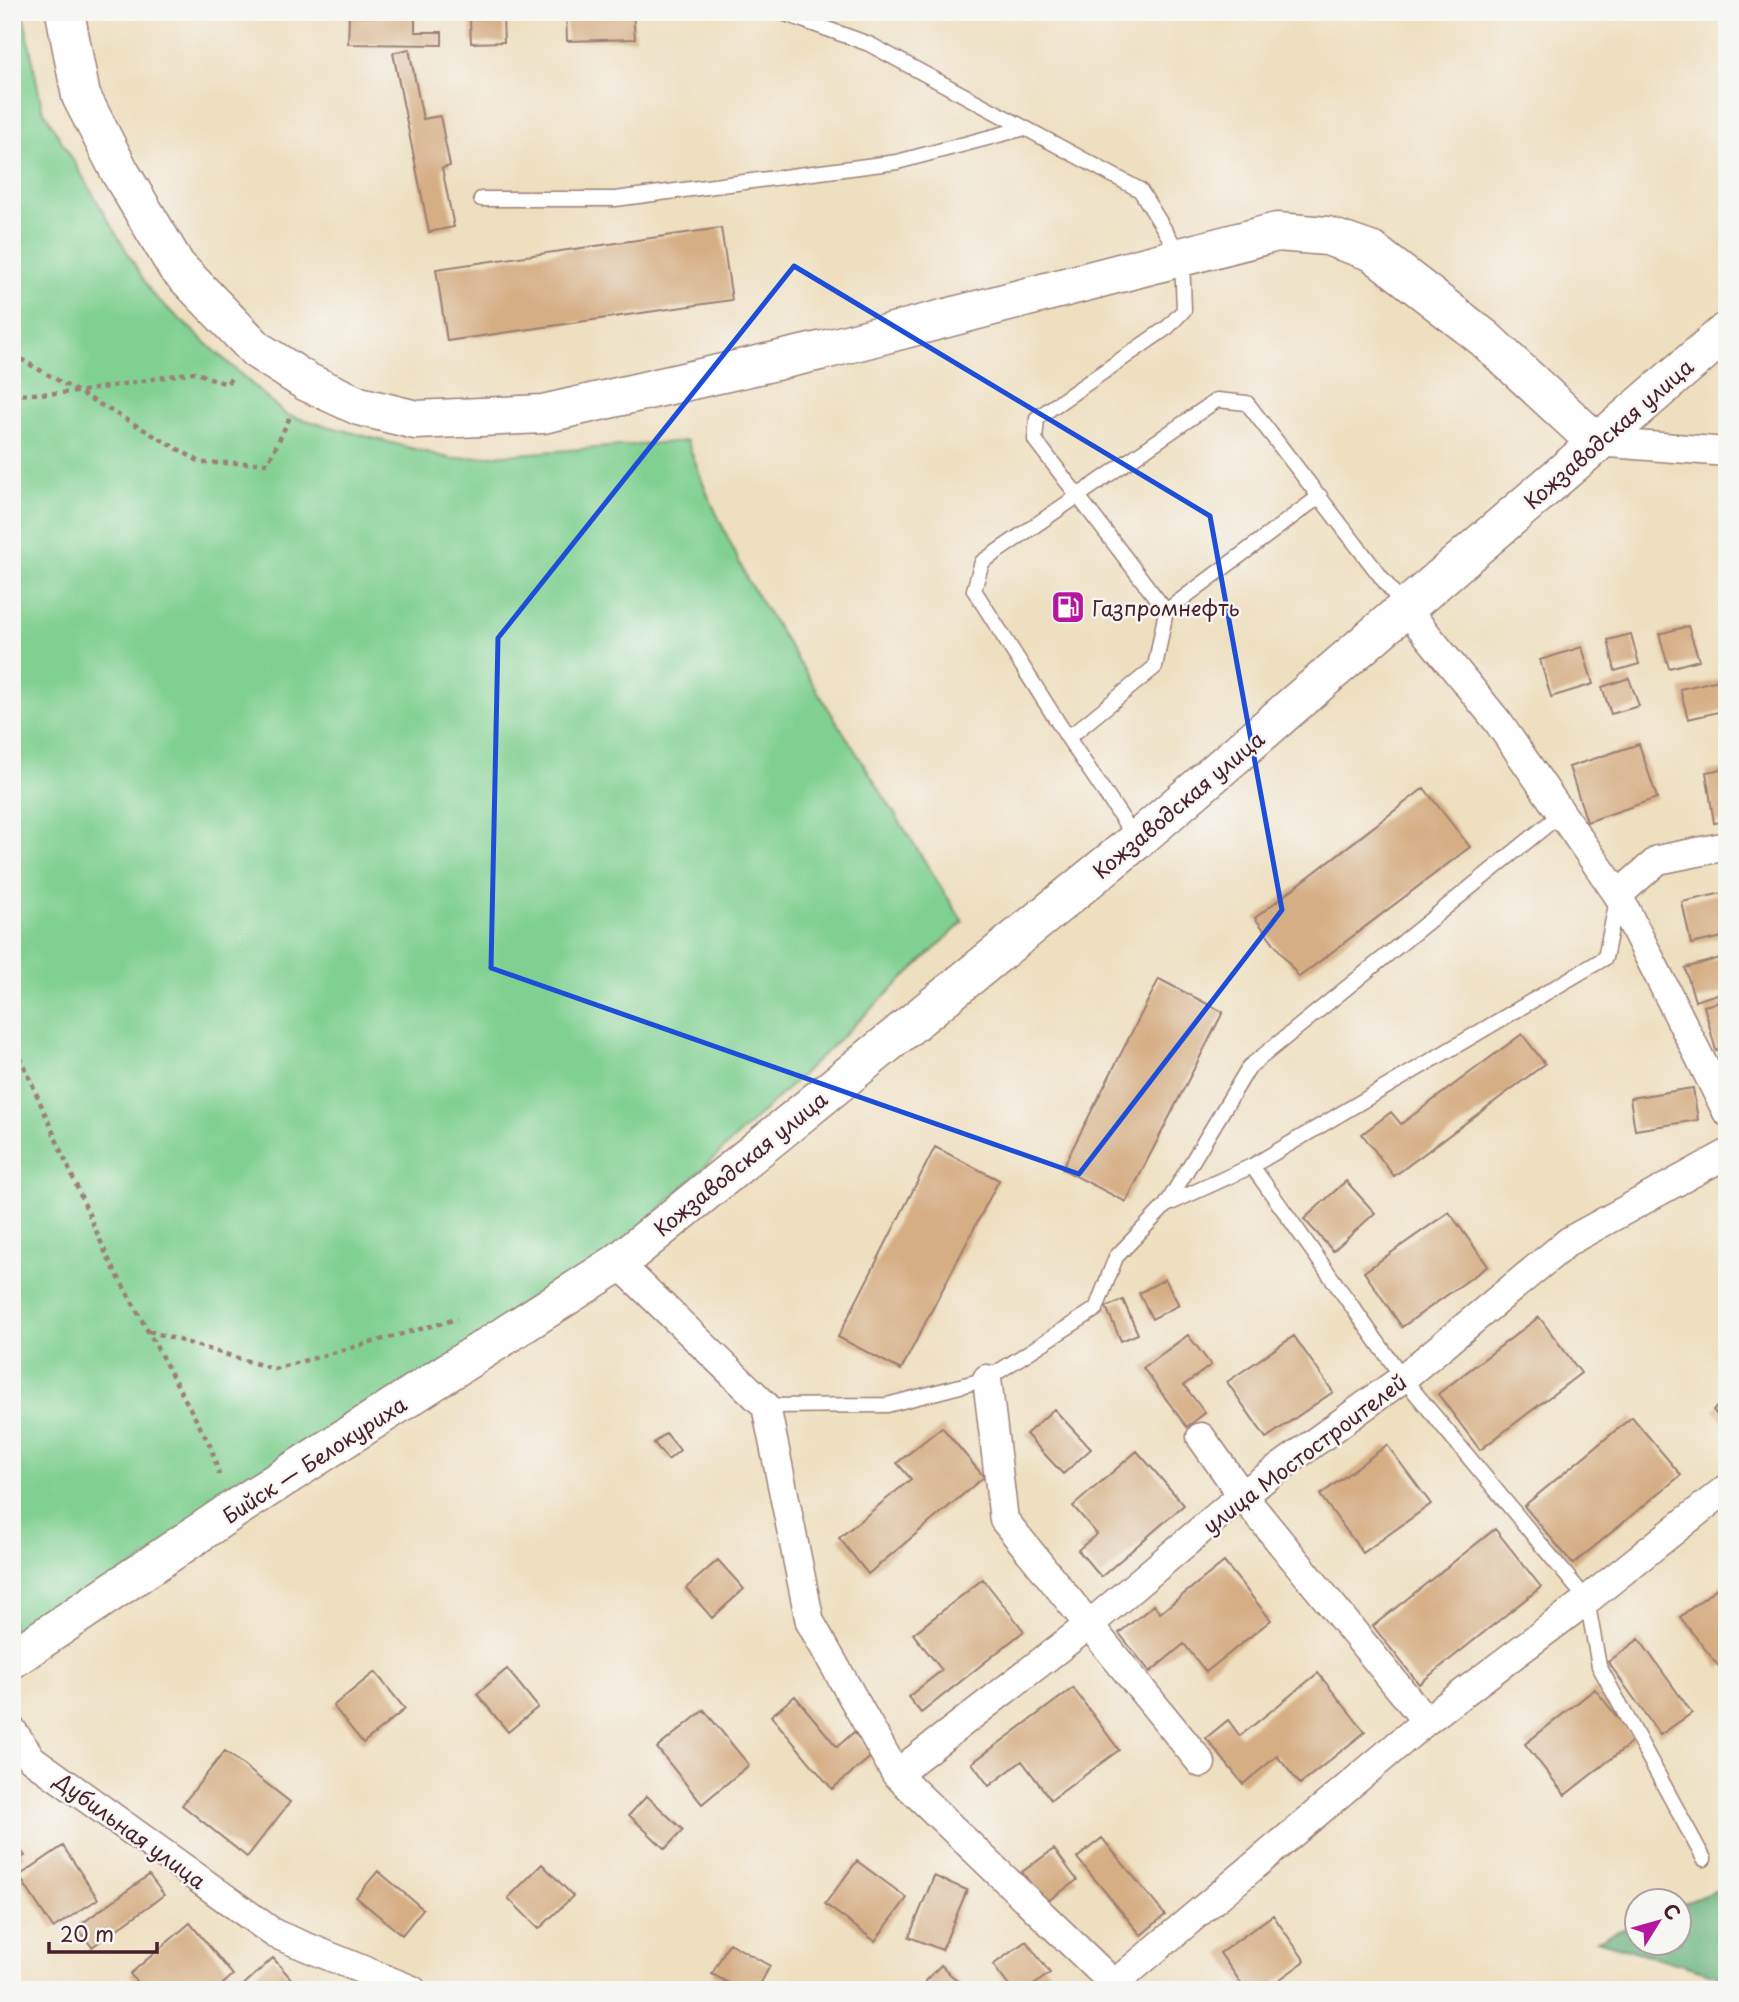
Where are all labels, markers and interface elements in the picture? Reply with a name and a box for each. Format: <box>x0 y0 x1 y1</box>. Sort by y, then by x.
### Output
street label: Кожзаводская улица <box>1516 350 1700 516</box>
fuel station icon: Газпромнефть <box>1049 588 1087 626</box>
place label: Газпромнефть <box>1092 591 1240 623</box>
street label: Кожзаводская улица <box>1085 722 1271 886</box>
street label: Кожзаводская улица <box>646 1082 834 1243</box>
street label: улица Мостостроителей <box>1195 1365 1413 1541</box>
street label: Бийск — Белокуриха <box>216 1387 413 1531</box>
street label: Дубильная улица <box>48 1764 214 1896</box>
north arrow <box>1624 1886 1694 1956</box>
text: С <box>1657 1897 1688 1925</box>
scale bar <box>49 1911 158 1955</box>
text: 20 m <box>60 1917 114 1949</box>

